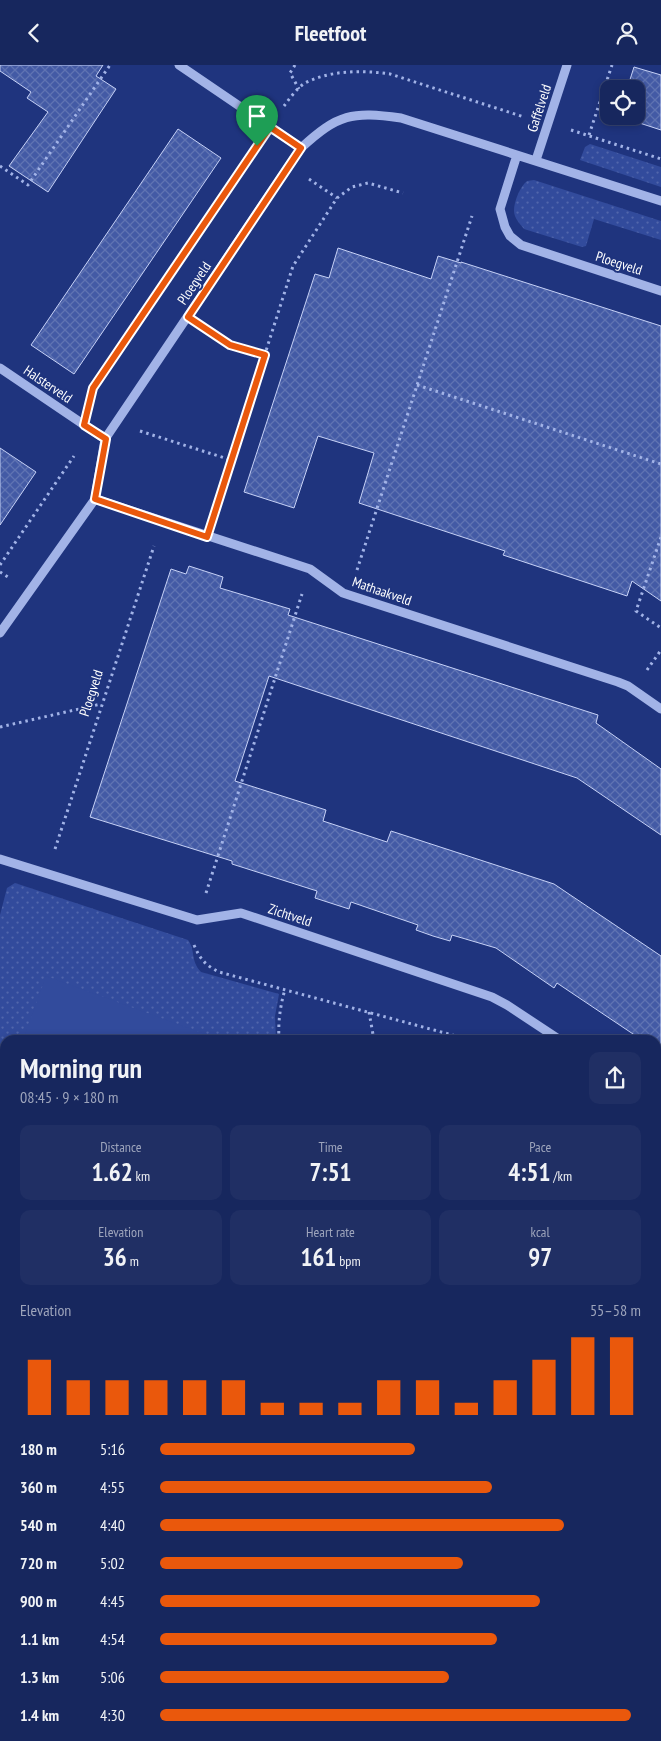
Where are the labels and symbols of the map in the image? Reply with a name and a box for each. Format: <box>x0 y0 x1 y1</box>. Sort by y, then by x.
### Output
street label: Gaffelveld <box>523 82 555 134</box>
pin <box>236 95 278 146</box>
street label: Ploegveld <box>593 247 645 279</box>
street label: Ploegveld <box>173 258 215 308</box>
street label: Halsterveld <box>20 361 76 407</box>
street label: Mathaakveld <box>350 572 414 610</box>
street label: Ploegveld <box>75 667 107 719</box>
street label: Zichtveld <box>266 900 314 930</box>

